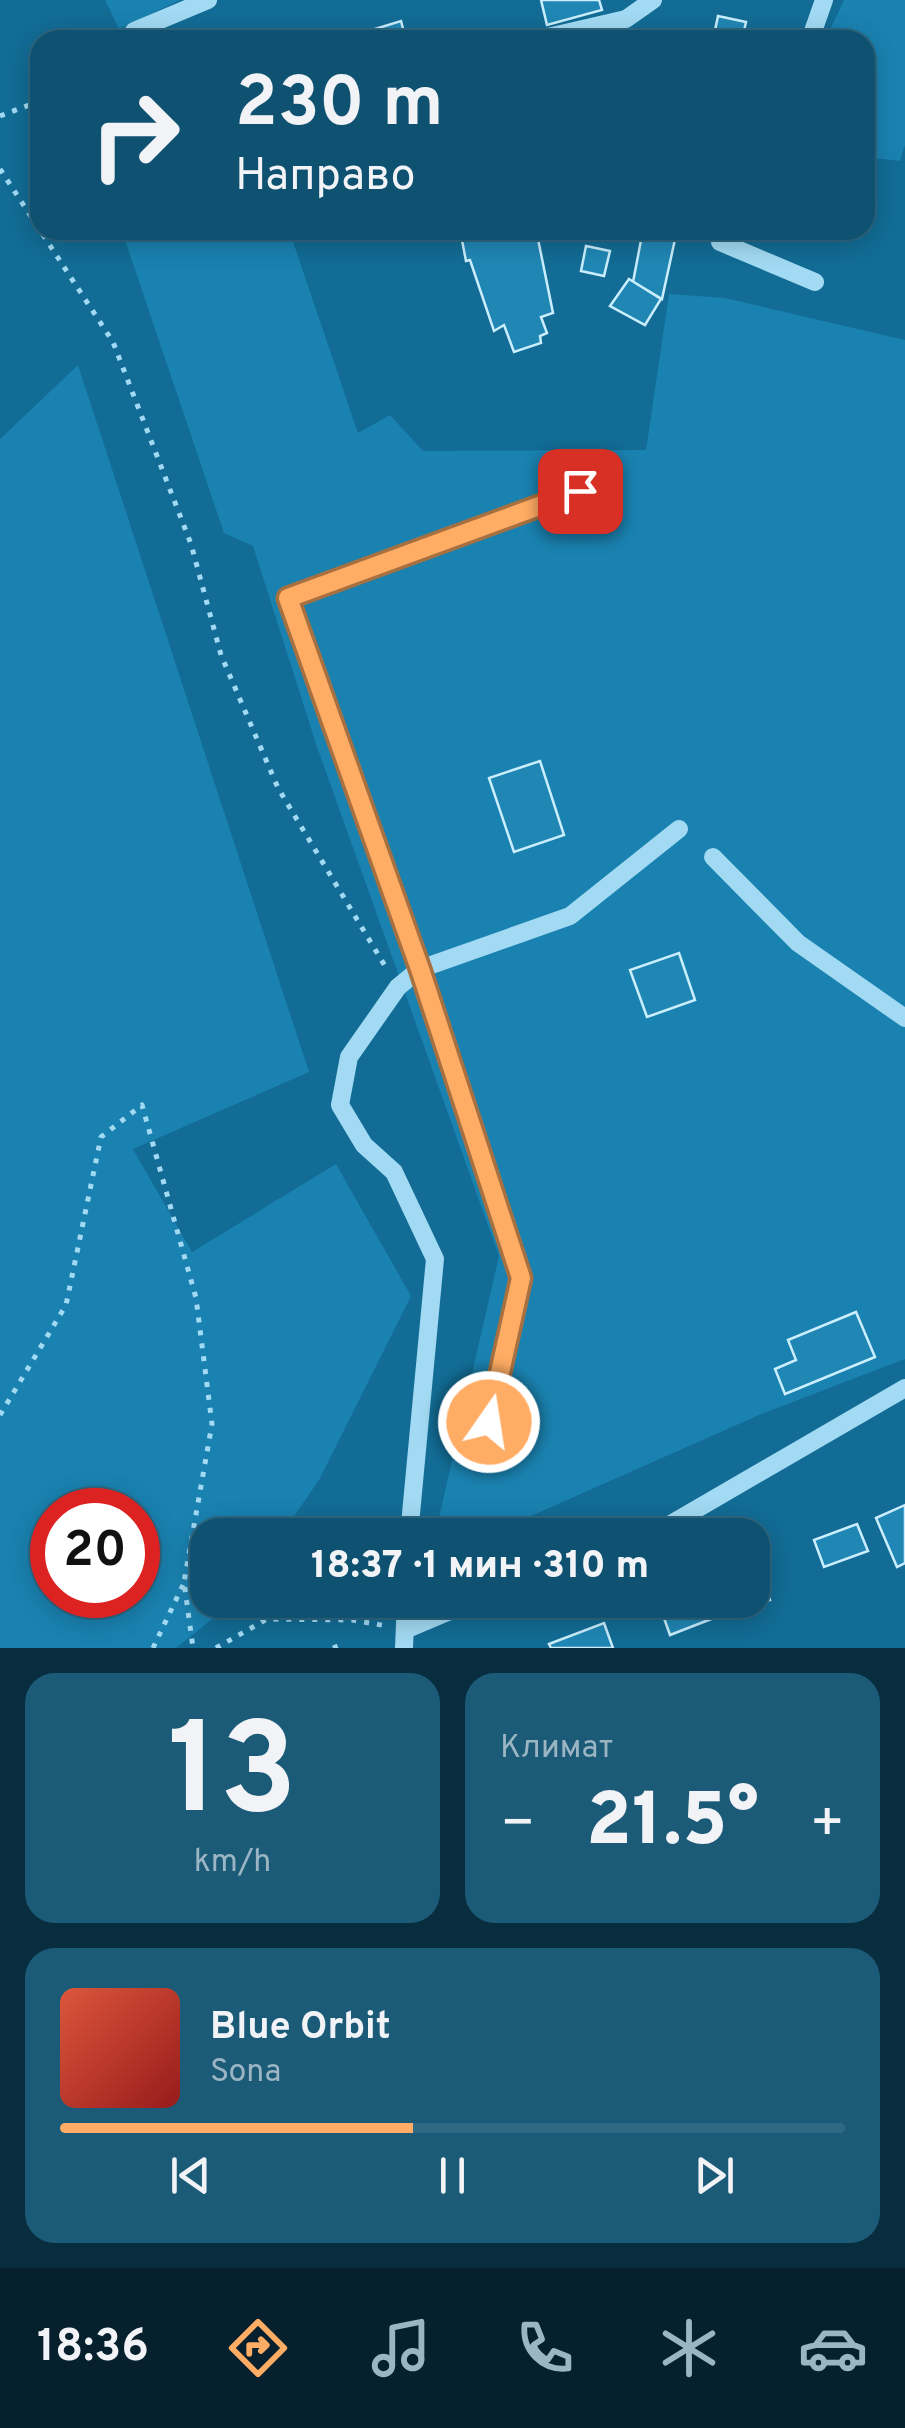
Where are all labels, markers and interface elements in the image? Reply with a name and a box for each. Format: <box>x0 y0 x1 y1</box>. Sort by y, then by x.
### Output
text: 230 m <box>235 62 444 151</box>
icon: right <box>70 70 200 200</box>
text: Направо <box>235 149 416 206</box>
pin <box>538 449 623 534</box>
icon: arrive <box>553 464 608 519</box>
position arrow <box>437 1370 541 1474</box>
speed limit sign: 20 <box>30 1488 160 1618</box>
text: 18:37 · 1 мин · 310 m <box>311 1543 649 1592</box>
text: 13 <box>168 1695 297 1860</box>
text: Климат <box>500 1729 613 1769</box>
text: 21.5° <box>586 1777 759 1872</box>
text: − <box>500 1791 535 1861</box>
text: + <box>810 1791 845 1861</box>
text: km/h <box>194 1843 271 1883</box>
text: Blue Orbit <box>210 2004 391 2053</box>
text: Sona <box>210 2053 281 2093</box>
icon: previous <box>163 2148 218 2203</box>
icon: pause <box>425 2148 480 2203</box>
icon: next <box>687 2148 742 2203</box>
icon: directions <box>223 2313 293 2383</box>
icon: music <box>366 2313 436 2383</box>
icon: phone <box>510 2313 580 2383</box>
icon: climate <box>654 2313 724 2383</box>
icon: car <box>798 2313 868 2383</box>
text: 18:36 <box>37 2320 149 2377</box>

